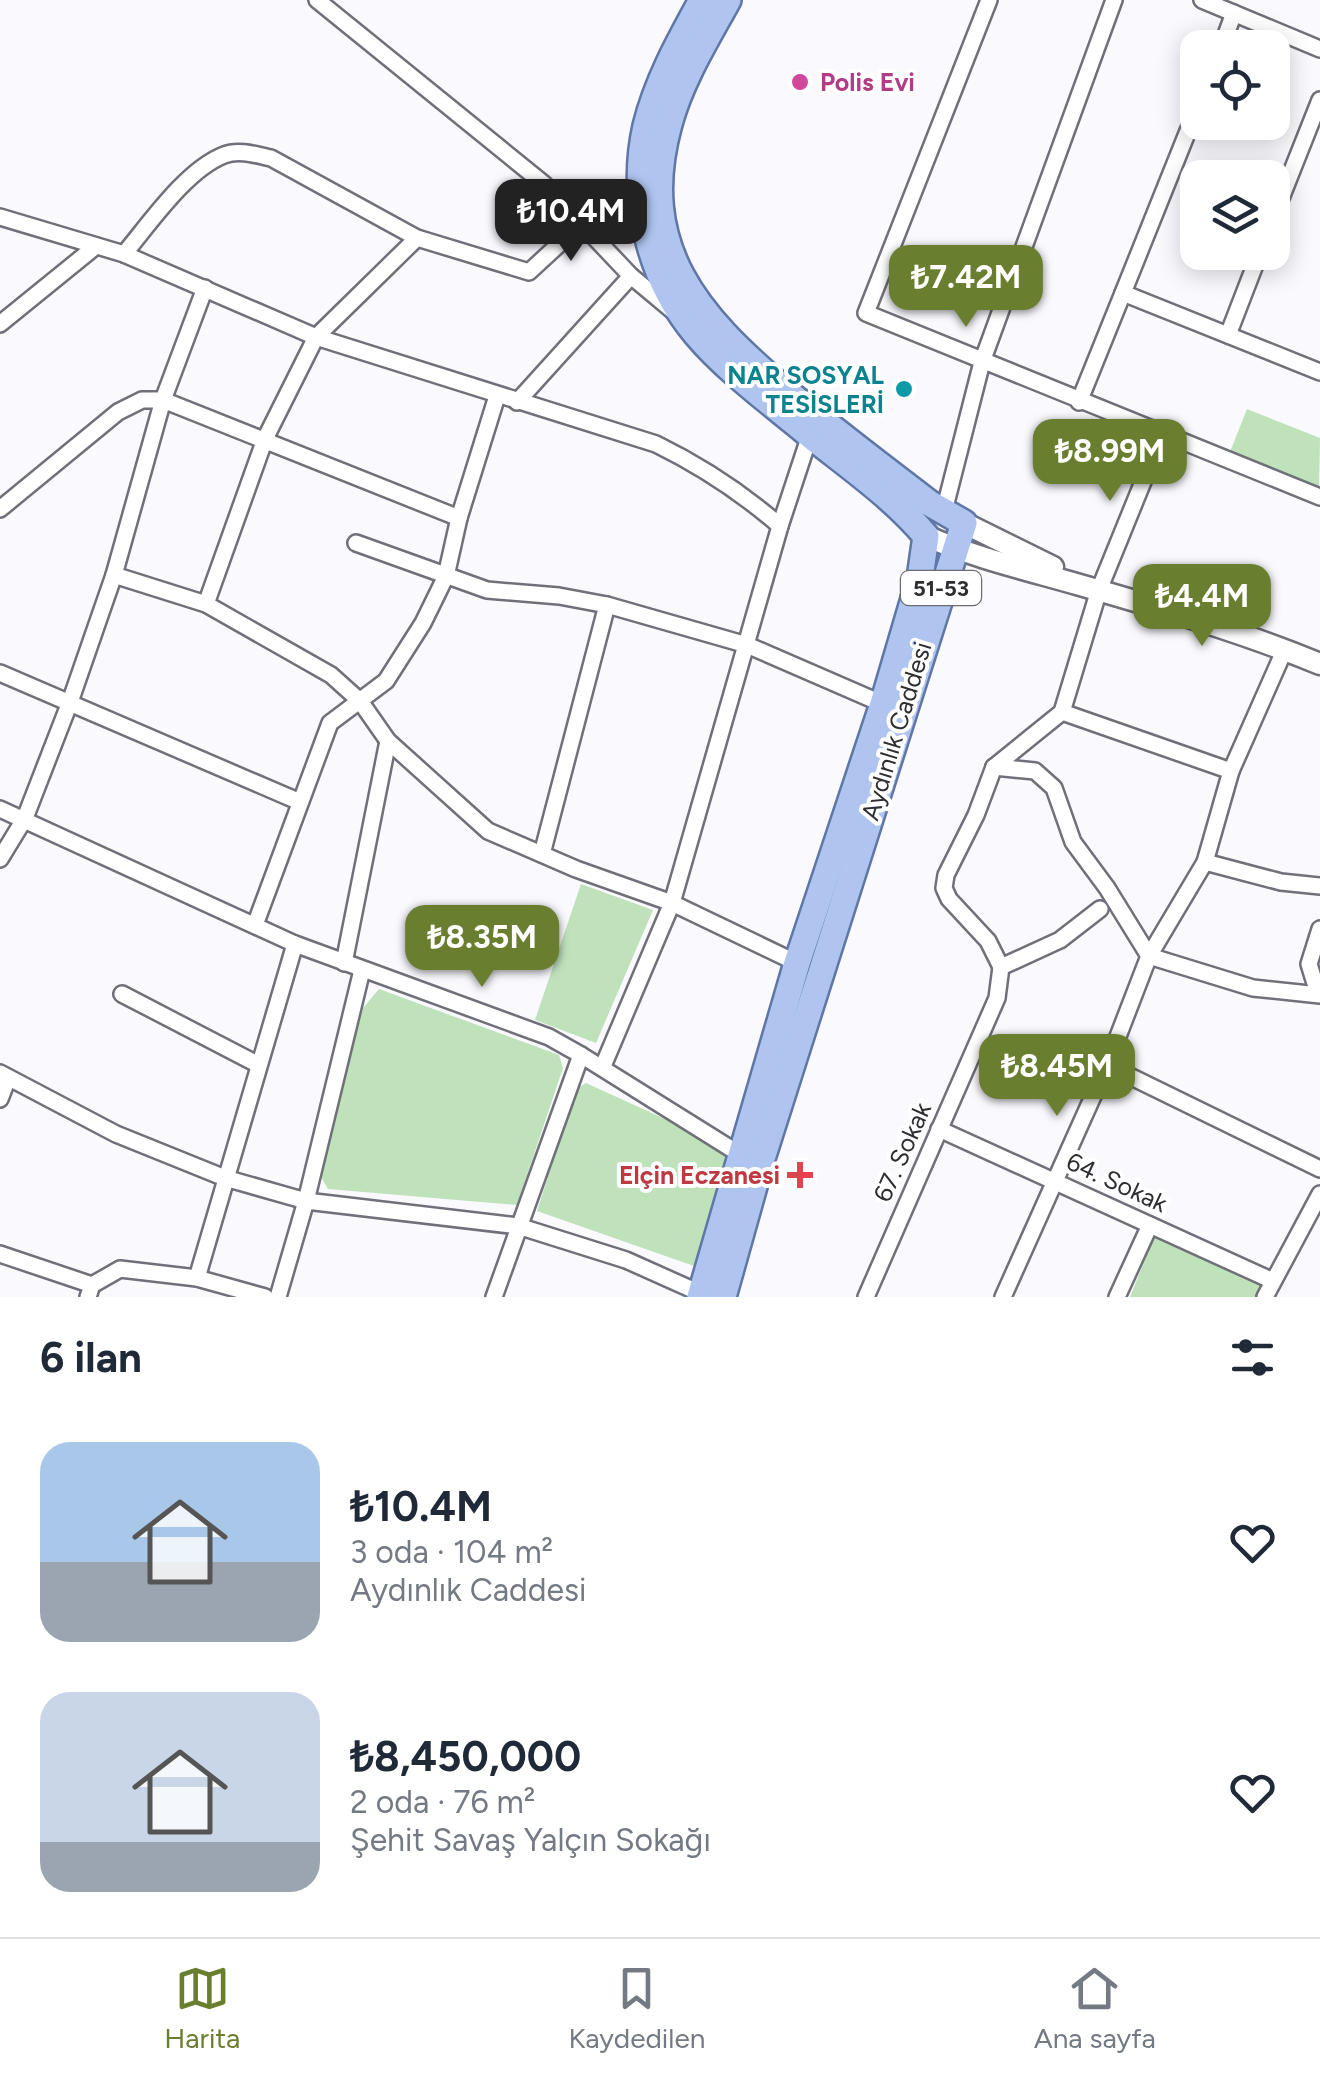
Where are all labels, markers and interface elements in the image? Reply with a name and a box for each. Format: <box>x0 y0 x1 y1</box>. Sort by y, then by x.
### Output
map controls <box>1180 30 1290 270</box>
button: locate <box>1180 30 1290 140</box>
place label: Polis Evi <box>820 67 915 97</box>
marker: Polis Evi <box>789 71 811 93</box>
button: layers <box>1180 160 1290 270</box>
pin: ₺10.4M <box>490 179 652 264</box>
text: ₺10.4M <box>517 192 625 230</box>
pin: ₺7.42M <box>885 245 1047 330</box>
text: ₺7.42M <box>911 258 1021 296</box>
place label: NAR SOSYAL TESİSLERİ <box>727 360 885 419</box>
marker: NAR SOSYAL TESİSLERİ <box>893 378 915 400</box>
pin: ₺8.99M <box>1029 419 1191 504</box>
text: ₺8.99M <box>1055 432 1165 470</box>
pin: ₺4.4M <box>1132 564 1272 649</box>
road number: 51-53 <box>901 571 981 605</box>
text: ₺4.4M <box>1155 577 1249 615</box>
street label: Aydınlık Caddesi <box>855 638 937 824</box>
pin: ₺8.35M <box>401 905 563 990</box>
text: ₺8.35M <box>427 918 537 956</box>
pin: ₺8.45M <box>976 1034 1138 1119</box>
text: ₺8.45M <box>1001 1047 1113 1085</box>
street label: 67. Sokak <box>867 1097 938 1206</box>
street label: 64. Sokak <box>1062 1146 1173 1219</box>
place label: Elçin Eczanesi <box>619 1160 780 1190</box>
marker: Elçin Eczanesi <box>789 1164 811 1186</box>
icon: filters <box>1225 1330 1280 1385</box>
text: 6 ilan <box>40 1332 142 1383</box>
text: ₺10.4M <box>350 1481 492 1532</box>
icon: home <box>120 1482 240 1602</box>
icon: heart <box>1225 1515 1280 1570</box>
text: 3 oda · 104 m² <box>350 1533 553 1571</box>
text: Aydınlık Caddesi <box>350 1571 586 1609</box>
text: ₺8,450,000 <box>350 1731 581 1782</box>
icon: home <box>120 1732 240 1852</box>
icon: heart <box>1225 1765 1280 1820</box>
text: 2 oda · 76 m² <box>350 1783 535 1821</box>
text: Şehit Savaş Yalçın Sokağı <box>350 1821 711 1859</box>
tab: Harita <box>164 1961 240 2055</box>
tab: Kaydedilen <box>568 1961 705 2055</box>
tab: Ana sayfa <box>1034 1961 1156 2055</box>

